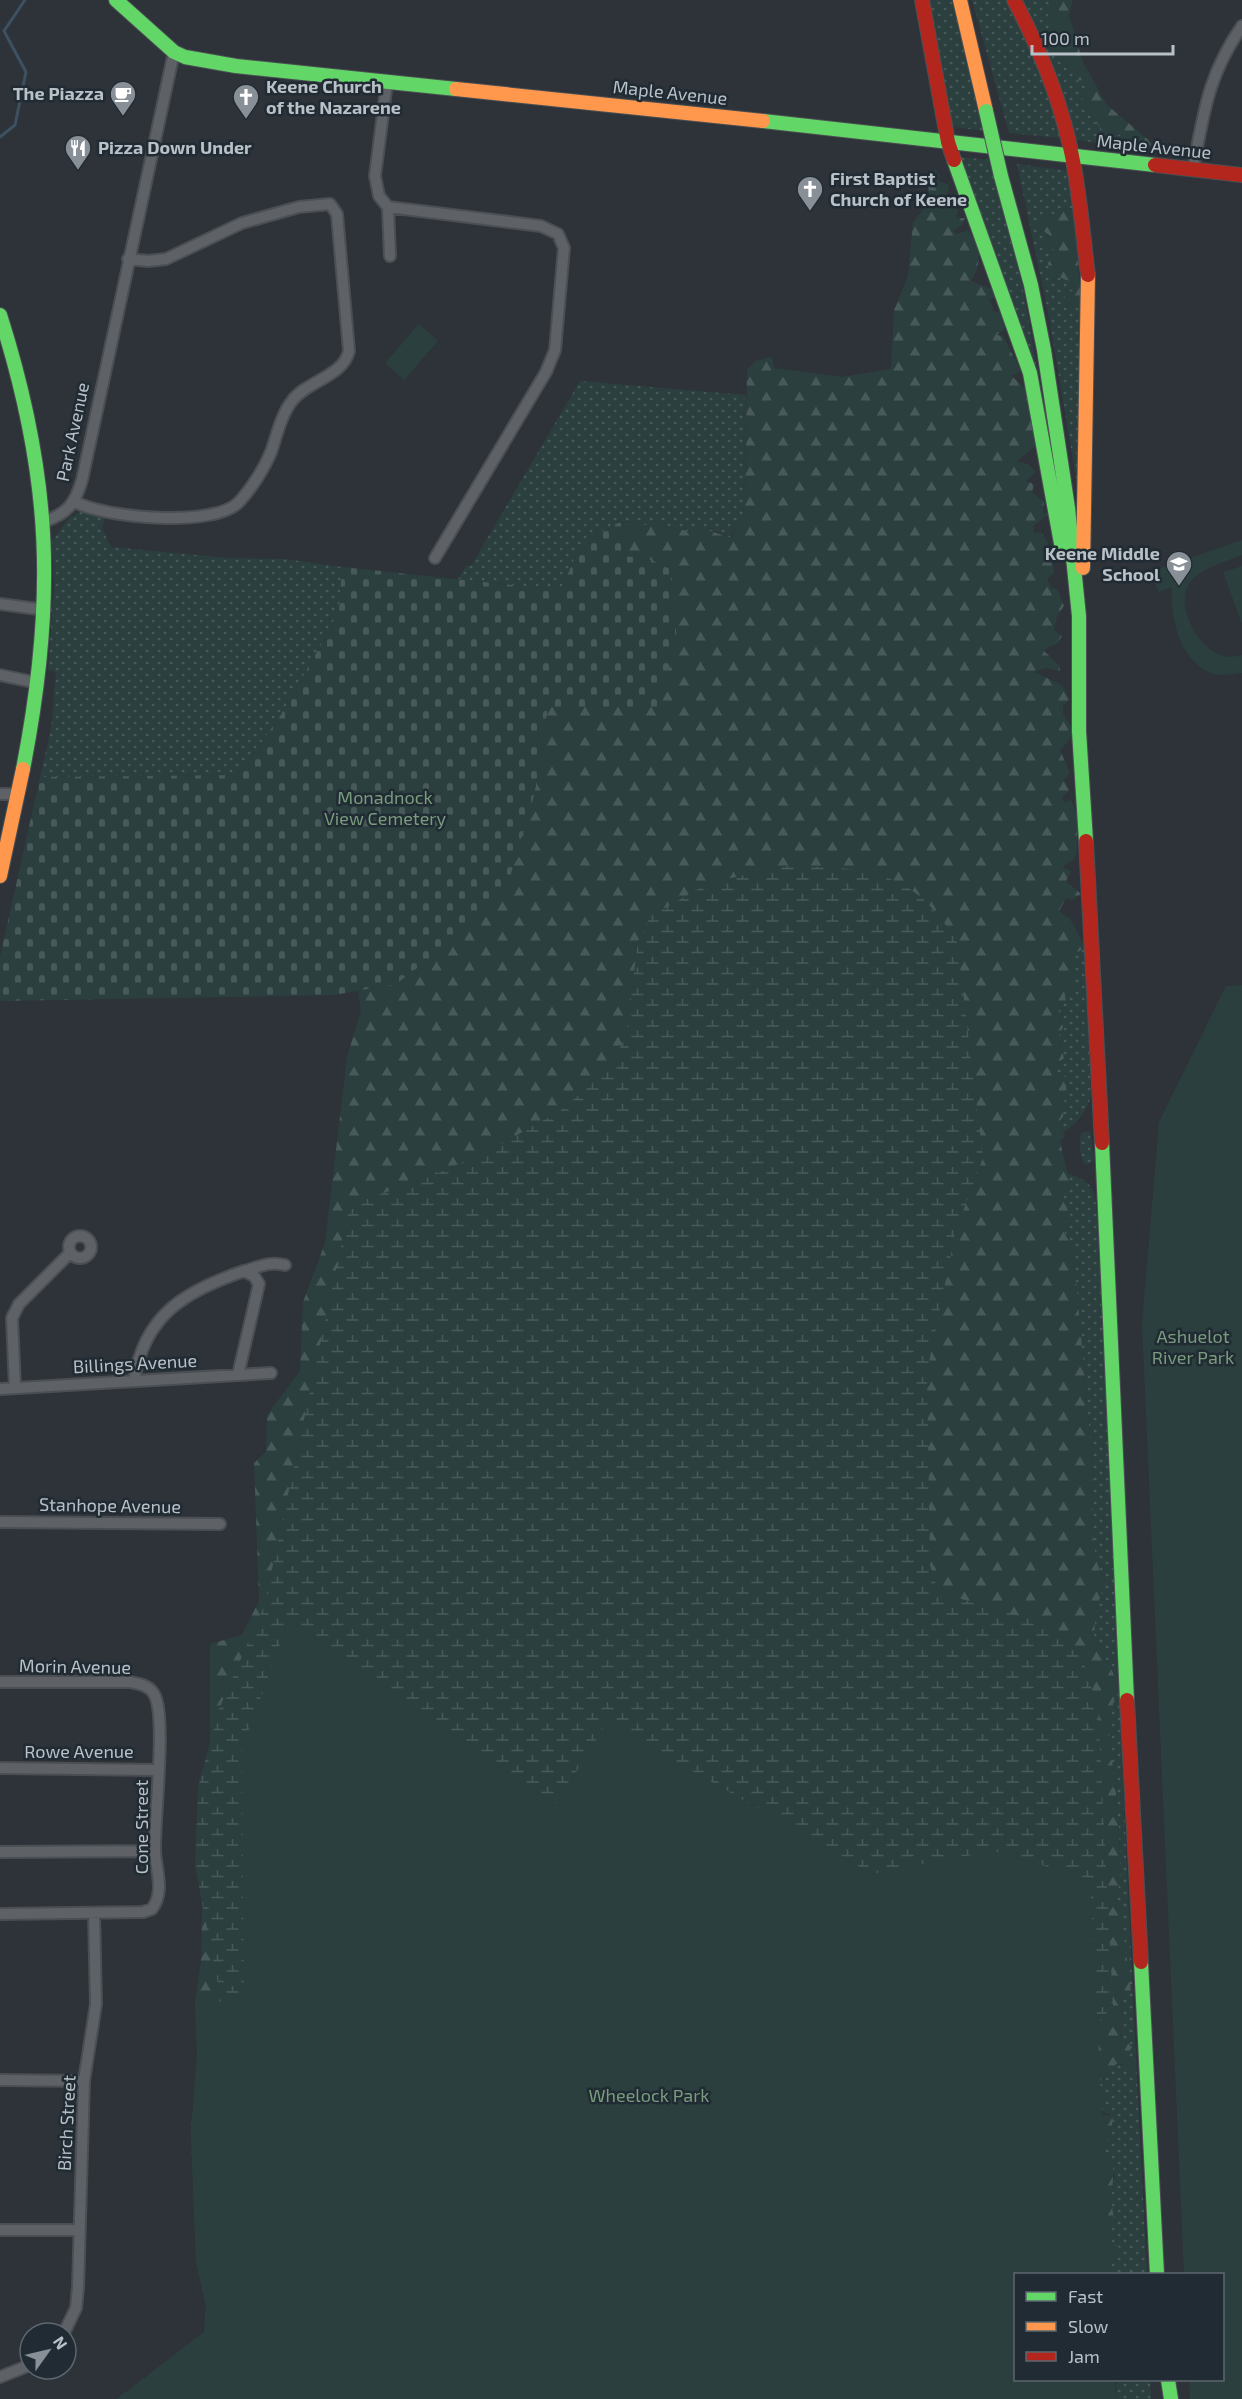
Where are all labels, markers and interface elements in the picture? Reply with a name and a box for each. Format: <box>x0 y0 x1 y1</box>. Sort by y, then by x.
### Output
scale bar <box>1032 18 1173 56</box>
text: 100 m <box>1041 27 1090 49</box>
place label: Keene Church of the Nazarene <box>266 75 401 118</box>
street label: Maple Avenue <box>612 75 728 109</box>
cafe icon: The Piazza <box>108 79 138 117</box>
place label: The Piazza <box>13 82 104 104</box>
church icon: Keene Church of the Nazarene <box>231 82 261 120</box>
street label: Maple Avenue <box>1096 129 1212 163</box>
restaurant icon: Pizza Down Under <box>63 133 93 171</box>
place label: Pizza Down Under <box>98 136 252 158</box>
place label: First Baptist Church of Keene <box>830 167 967 210</box>
church icon: First Baptist Church of Keene <box>795 174 825 212</box>
street label: Park Avenue <box>51 380 93 483</box>
place label: Keene Middle School <box>1045 542 1160 585</box>
school or university icon: Keene Middle School <box>1164 549 1194 587</box>
park label: Monadnock View Cemetery <box>324 786 447 829</box>
park label: Ashuelot River Park <box>1152 1325 1234 1368</box>
street label: Billings Avenue <box>72 1349 198 1377</box>
street label: Stanhope Avenue <box>39 1493 181 1517</box>
street label: Morin Avenue <box>19 1654 131 1678</box>
street label: Rowe Avenue <box>24 1740 134 1762</box>
street label: Cone Street <box>130 1780 152 1874</box>
street label: Birch Street <box>53 2074 80 2171</box>
park label: Wheelock Park <box>588 2084 710 2106</box>
legend <box>1014 2273 1224 2381</box>
text: Fast <box>1068 2285 1103 2307</box>
text: Slow <box>1068 2315 1109 2337</box>
north arrow <box>18 2321 78 2381</box>
text: N <box>50 2332 72 2352</box>
text: Jam <box>1068 2345 1100 2367</box>

